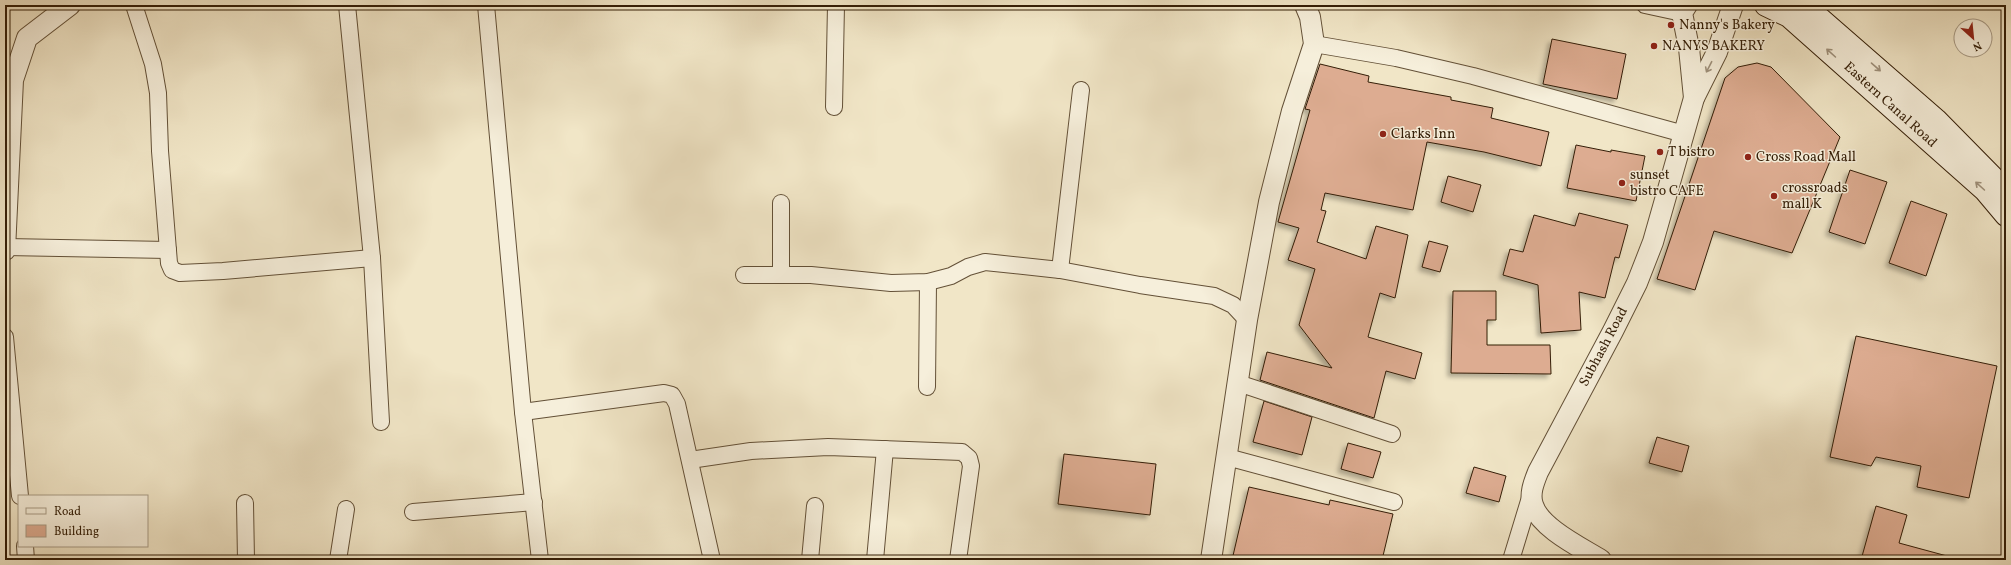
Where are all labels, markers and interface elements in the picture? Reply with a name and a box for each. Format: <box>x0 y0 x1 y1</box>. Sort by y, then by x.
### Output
place label: Nanny's Bakery <box>1679 16 1775 35</box>
north arrow <box>1953 18 1993 58</box>
marker: Nanny's Bakery <box>1666 20 1676 30</box>
place label: NANYS BAKERY <box>1662 37 1765 56</box>
text: N <box>1970 37 1984 54</box>
marker: NANYS BAKERY <box>1649 41 1659 51</box>
one-way arrow <box>1826 49 1836 58</box>
street label: Eastern Canal Road <box>1839 58 1941 152</box>
one-way arrow <box>1705 61 1712 73</box>
one-way arrow <box>1870 63 1881 72</box>
place label: Clarks Inn <box>1391 125 1455 144</box>
marker: Clarks Inn <box>1378 129 1388 139</box>
place label: T bistro <box>1668 143 1715 162</box>
marker: T bistro <box>1655 147 1665 157</box>
place label: Cross Road Mall <box>1756 148 1856 167</box>
marker: Cross Road Mall <box>1743 152 1753 162</box>
place label: sunset bistro CAFE <box>1630 166 1704 201</box>
marker: sunset bistro CAFE <box>1617 178 1627 188</box>
place label: crossroads mall K <box>1782 179 1848 214</box>
one-way arrow <box>1975 181 1985 191</box>
marker: crossroads mall K <box>1769 191 1779 201</box>
street label: Subhash Road <box>1575 304 1633 390</box>
legend <box>18 495 148 547</box>
text: Road <box>54 504 81 520</box>
text: Building <box>54 524 99 540</box>

